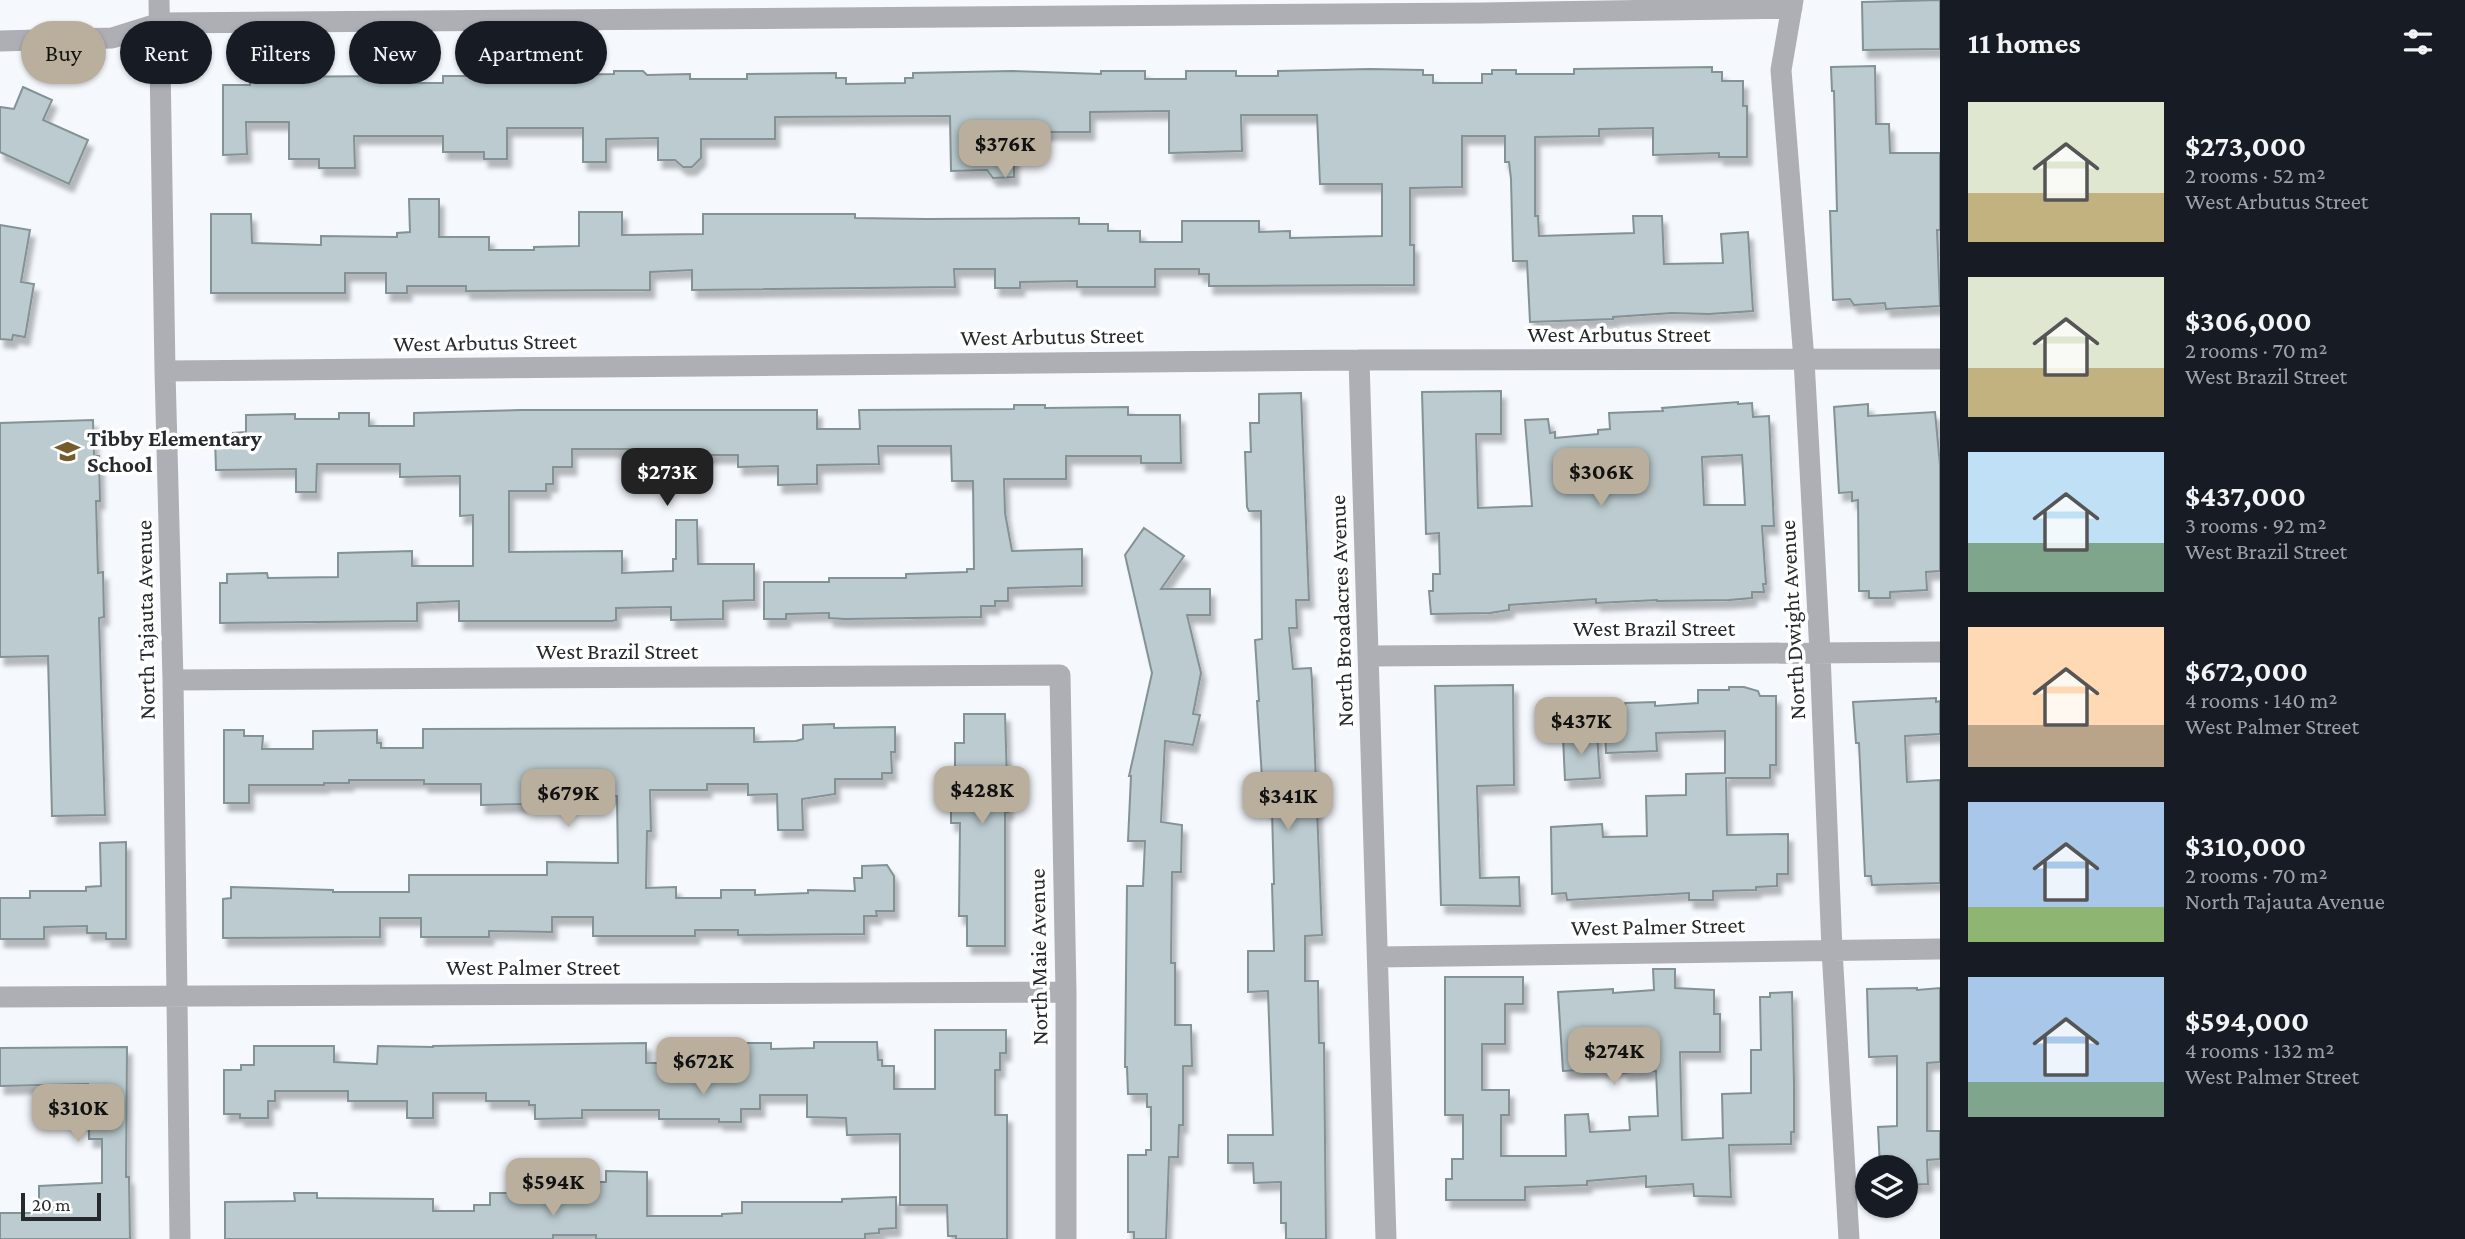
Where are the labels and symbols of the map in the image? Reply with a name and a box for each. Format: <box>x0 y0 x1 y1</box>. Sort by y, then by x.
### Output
pin: $376K <box>956 120 1054 180</box>
street label: West Arbutus Street <box>960 321 1144 351</box>
street label: West Arbutus Street <box>1527 321 1711 347</box>
street label: West Arbutus Street <box>393 327 577 357</box>
place label: Tibby Elementary School <box>87 425 262 477</box>
school or university icon: Tibby Elementary School <box>53 437 81 465</box>
pin: $273K <box>618 448 716 508</box>
pin: $306K <box>1552 448 1650 508</box>
street label: North Broadacres Avenue <box>1324 494 1358 728</box>
street label: North Dwight Avenue <box>1774 519 1810 721</box>
street label: North Tajauta Avenue <box>130 520 160 720</box>
street label: West Brazil Street <box>1573 615 1735 641</box>
street label: West Brazil Street <box>536 638 698 664</box>
pin: $437K <box>1532 698 1630 757</box>
pin: $428K <box>933 766 1031 826</box>
pin: $679K <box>519 770 617 829</box>
pin: $341K <box>1239 772 1337 832</box>
street label: North Maie Avenue <box>1023 868 1053 1046</box>
street label: West Palmer Street <box>1571 911 1746 941</box>
street label: West Palmer Street <box>446 954 620 980</box>
pin: $274K <box>1565 1028 1663 1087</box>
pin: $672K <box>654 1038 752 1097</box>
pin: $310K <box>29 1084 127 1144</box>
pin: $594K <box>504 1158 602 1218</box>
scale bar <box>21 1190 102 1222</box>

